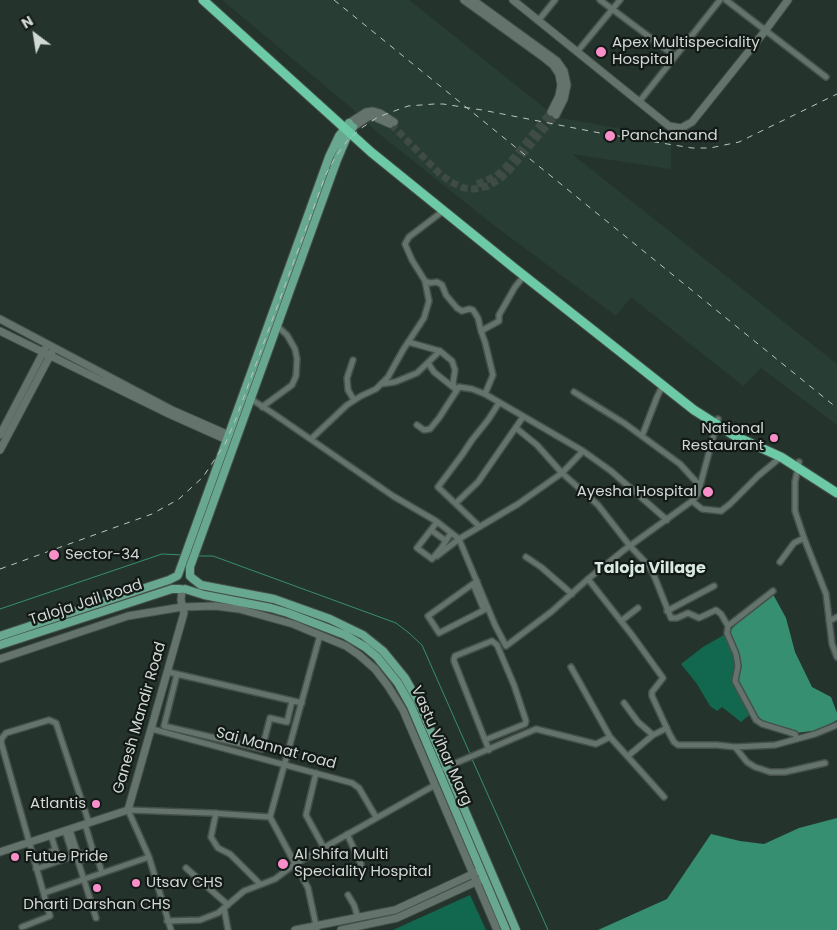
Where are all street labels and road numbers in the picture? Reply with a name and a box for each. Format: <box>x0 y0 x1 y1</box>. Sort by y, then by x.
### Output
street label: Taloja Jail Road <box>27 576 145 630</box>
street label: Ganesh Mandir Road <box>110 640 170 796</box>
street label: Vastu Vihar Marg <box>407 683 475 809</box>
street label: Sai Mannat road <box>214 724 338 774</box>

